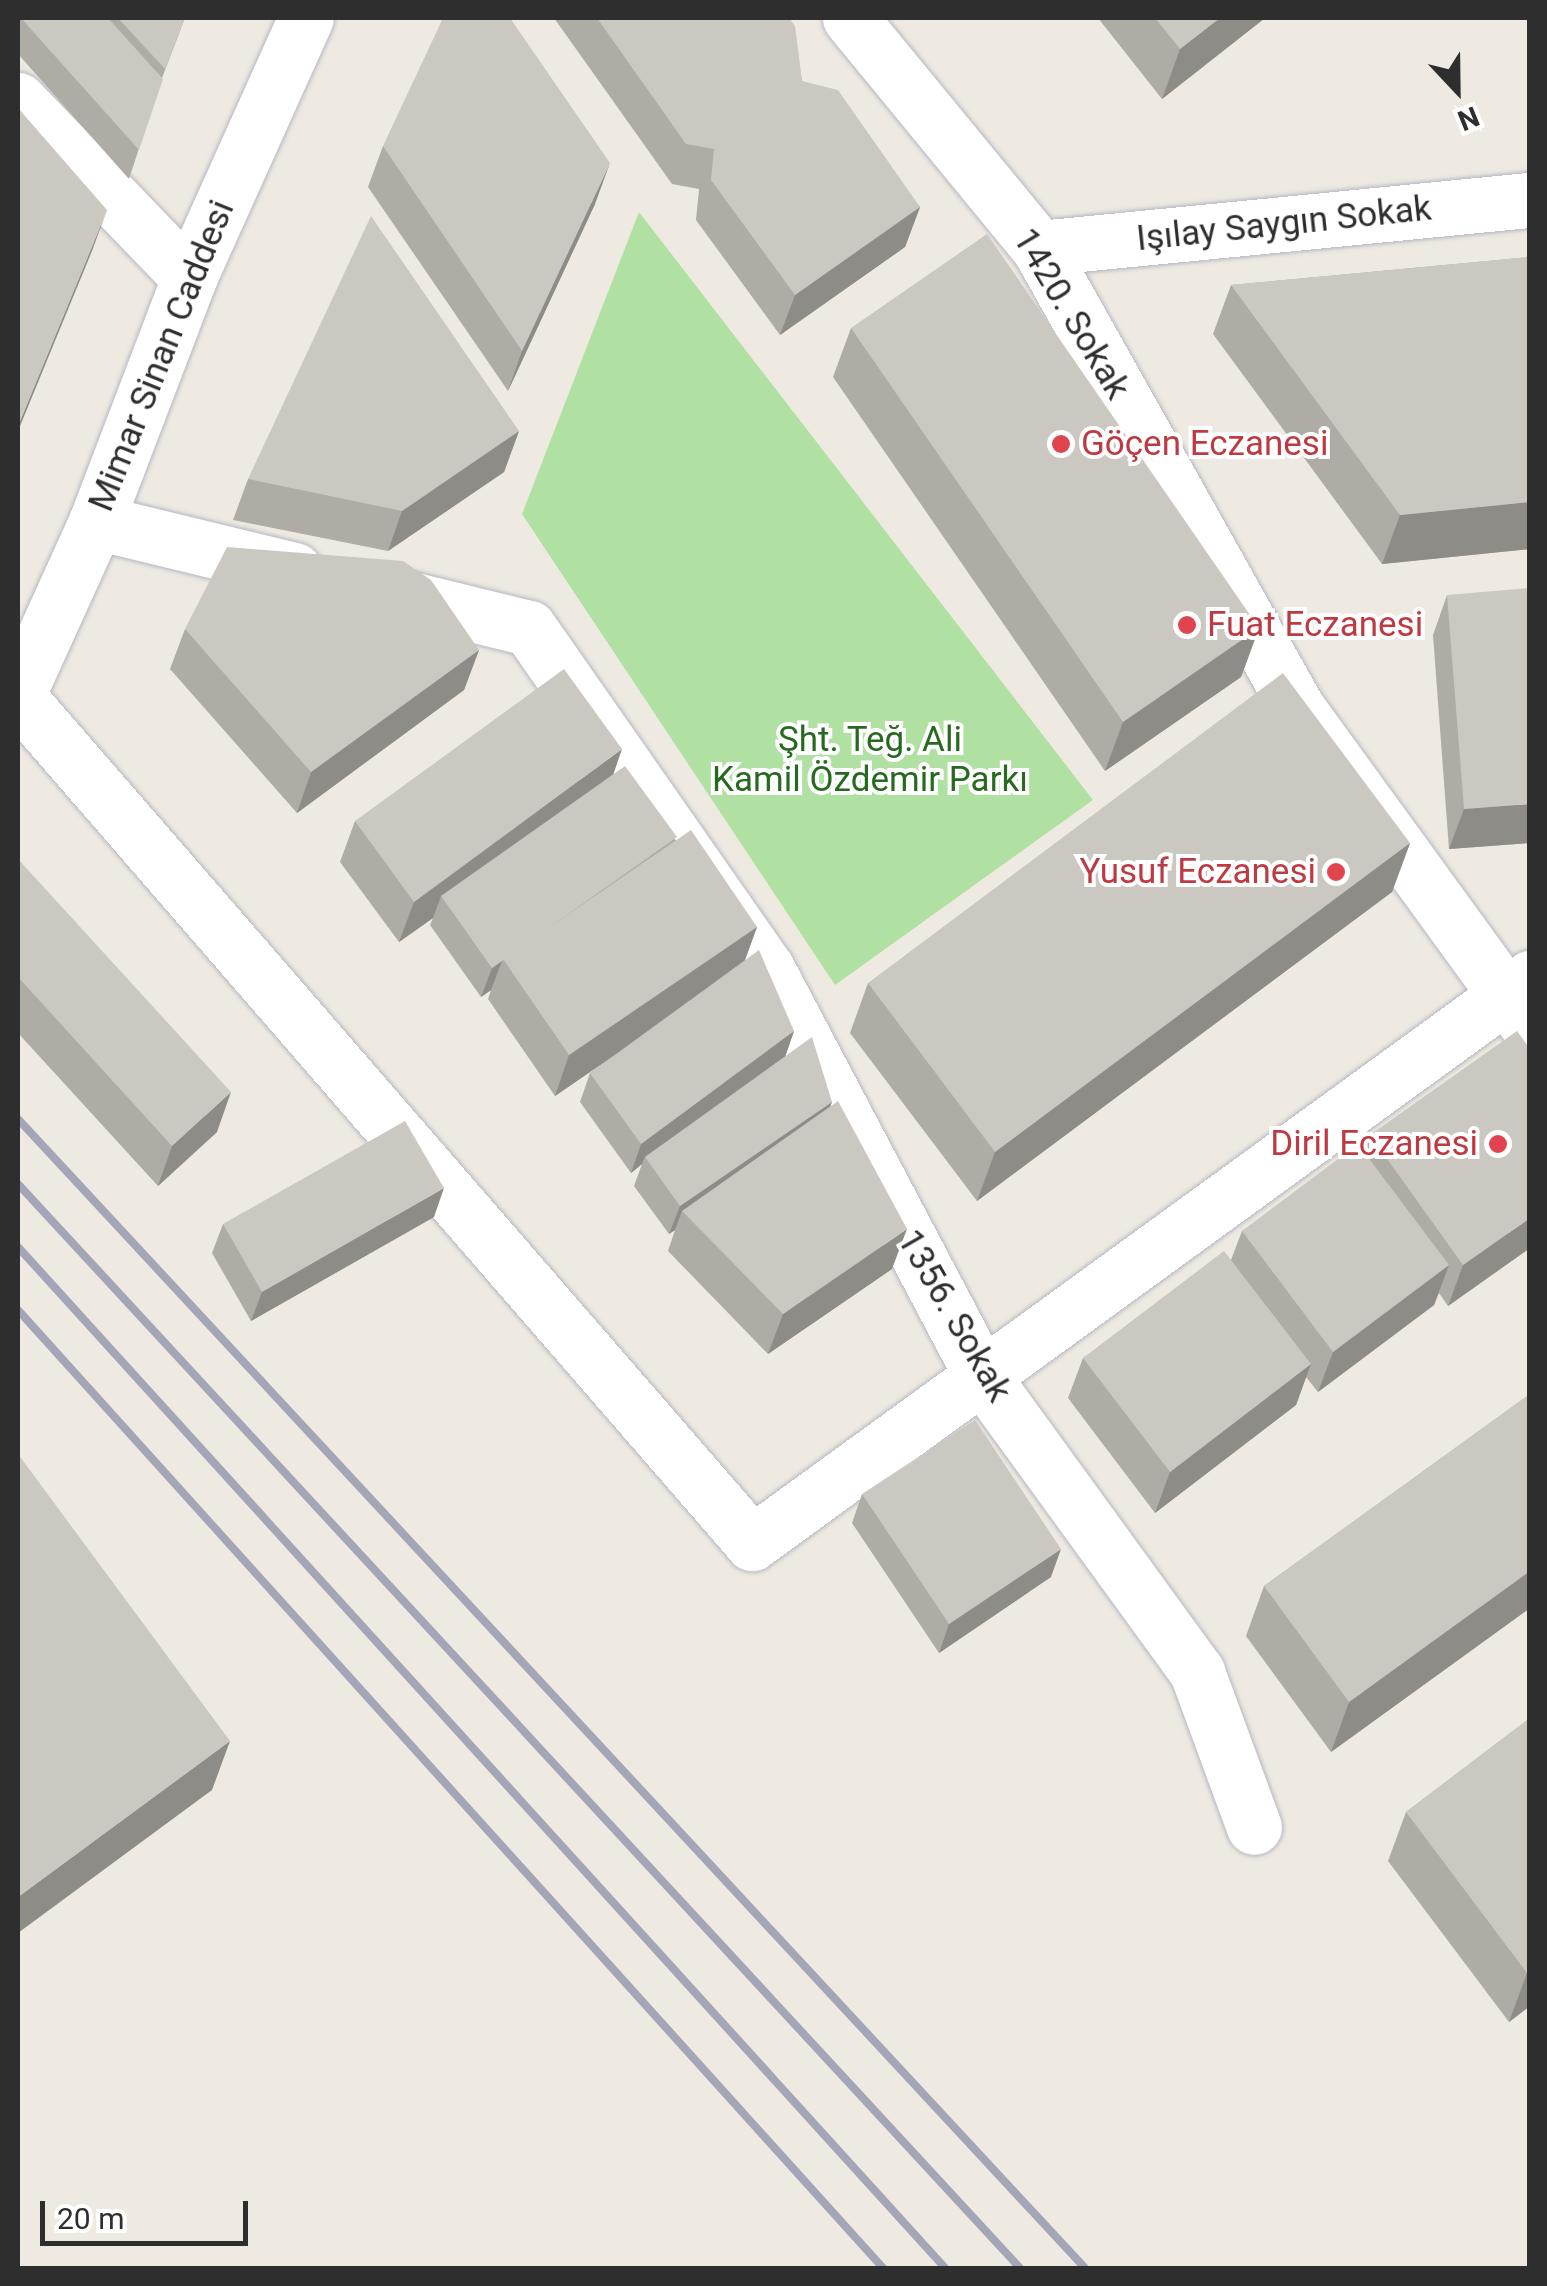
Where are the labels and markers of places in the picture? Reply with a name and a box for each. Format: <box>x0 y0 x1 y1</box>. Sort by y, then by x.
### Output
place label: Göçen Eczanesi <box>1081 423 1328 465</box>
marker: Göçen Eczanesi <box>1050 433 1072 455</box>
place label: Fuat Eczanesi <box>1207 604 1423 646</box>
marker: Fuat Eczanesi <box>1176 614 1198 636</box>
place label: Yusuf Eczanesi <box>1079 851 1316 893</box>
marker: Yusuf Eczanesi <box>1325 861 1347 883</box>
place label: Diril Eczanesi <box>1270 1123 1478 1165</box>
marker: Diril Eczanesi <box>1487 1133 1509 1155</box>

